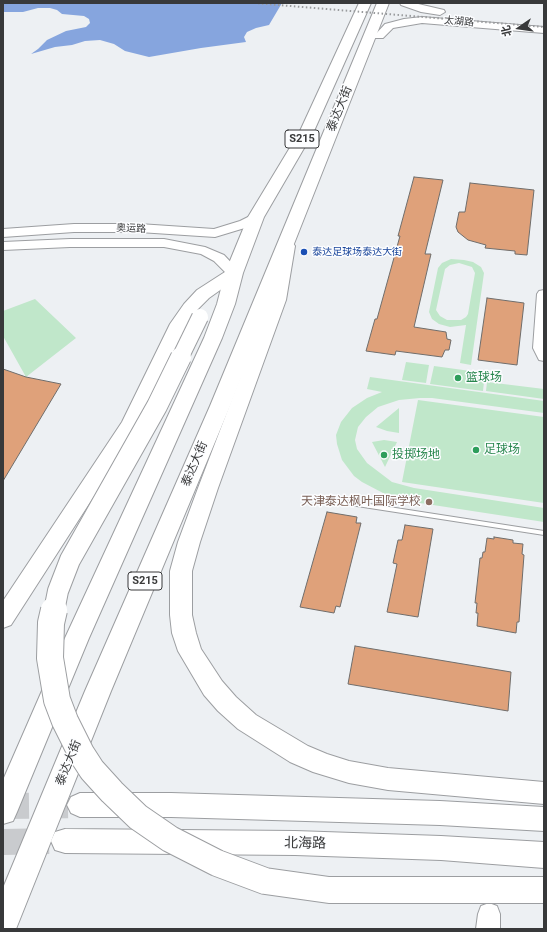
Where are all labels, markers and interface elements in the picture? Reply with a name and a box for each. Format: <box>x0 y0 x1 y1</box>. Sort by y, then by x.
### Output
north arrow <box>499 8 539 48</box>
street label: 太湖路 <box>444 15 474 29</box>
text: 北 <box>499 24 514 38</box>
street label: 泰达大街 <box>324 84 356 134</box>
road number: S215 <box>285 130 319 148</box>
street label: 奥运路 <box>116 222 146 236</box>
place label: 泰达足球场泰达大街 <box>312 246 402 258</box>
marker: 泰达足球场泰达大街 <box>299 247 309 257</box>
place label: 篮球场 <box>466 371 502 385</box>
marker: 篮球场 <box>453 373 463 383</box>
street label: 泰达大街 <box>179 439 211 489</box>
place label: 足球场 <box>484 443 520 457</box>
marker: 足球场 <box>471 445 481 455</box>
place label: 投掷场地 <box>392 448 440 462</box>
marker: 投掷场地 <box>379 450 389 460</box>
place label: 天津泰达枫叶国际学校 <box>301 495 421 509</box>
marker: 天津泰达枫叶国际学校 <box>424 497 434 507</box>
road number: S215 <box>128 572 162 590</box>
street label: 泰达大街 <box>53 738 85 788</box>
street label: 北海路 <box>284 835 326 853</box>

